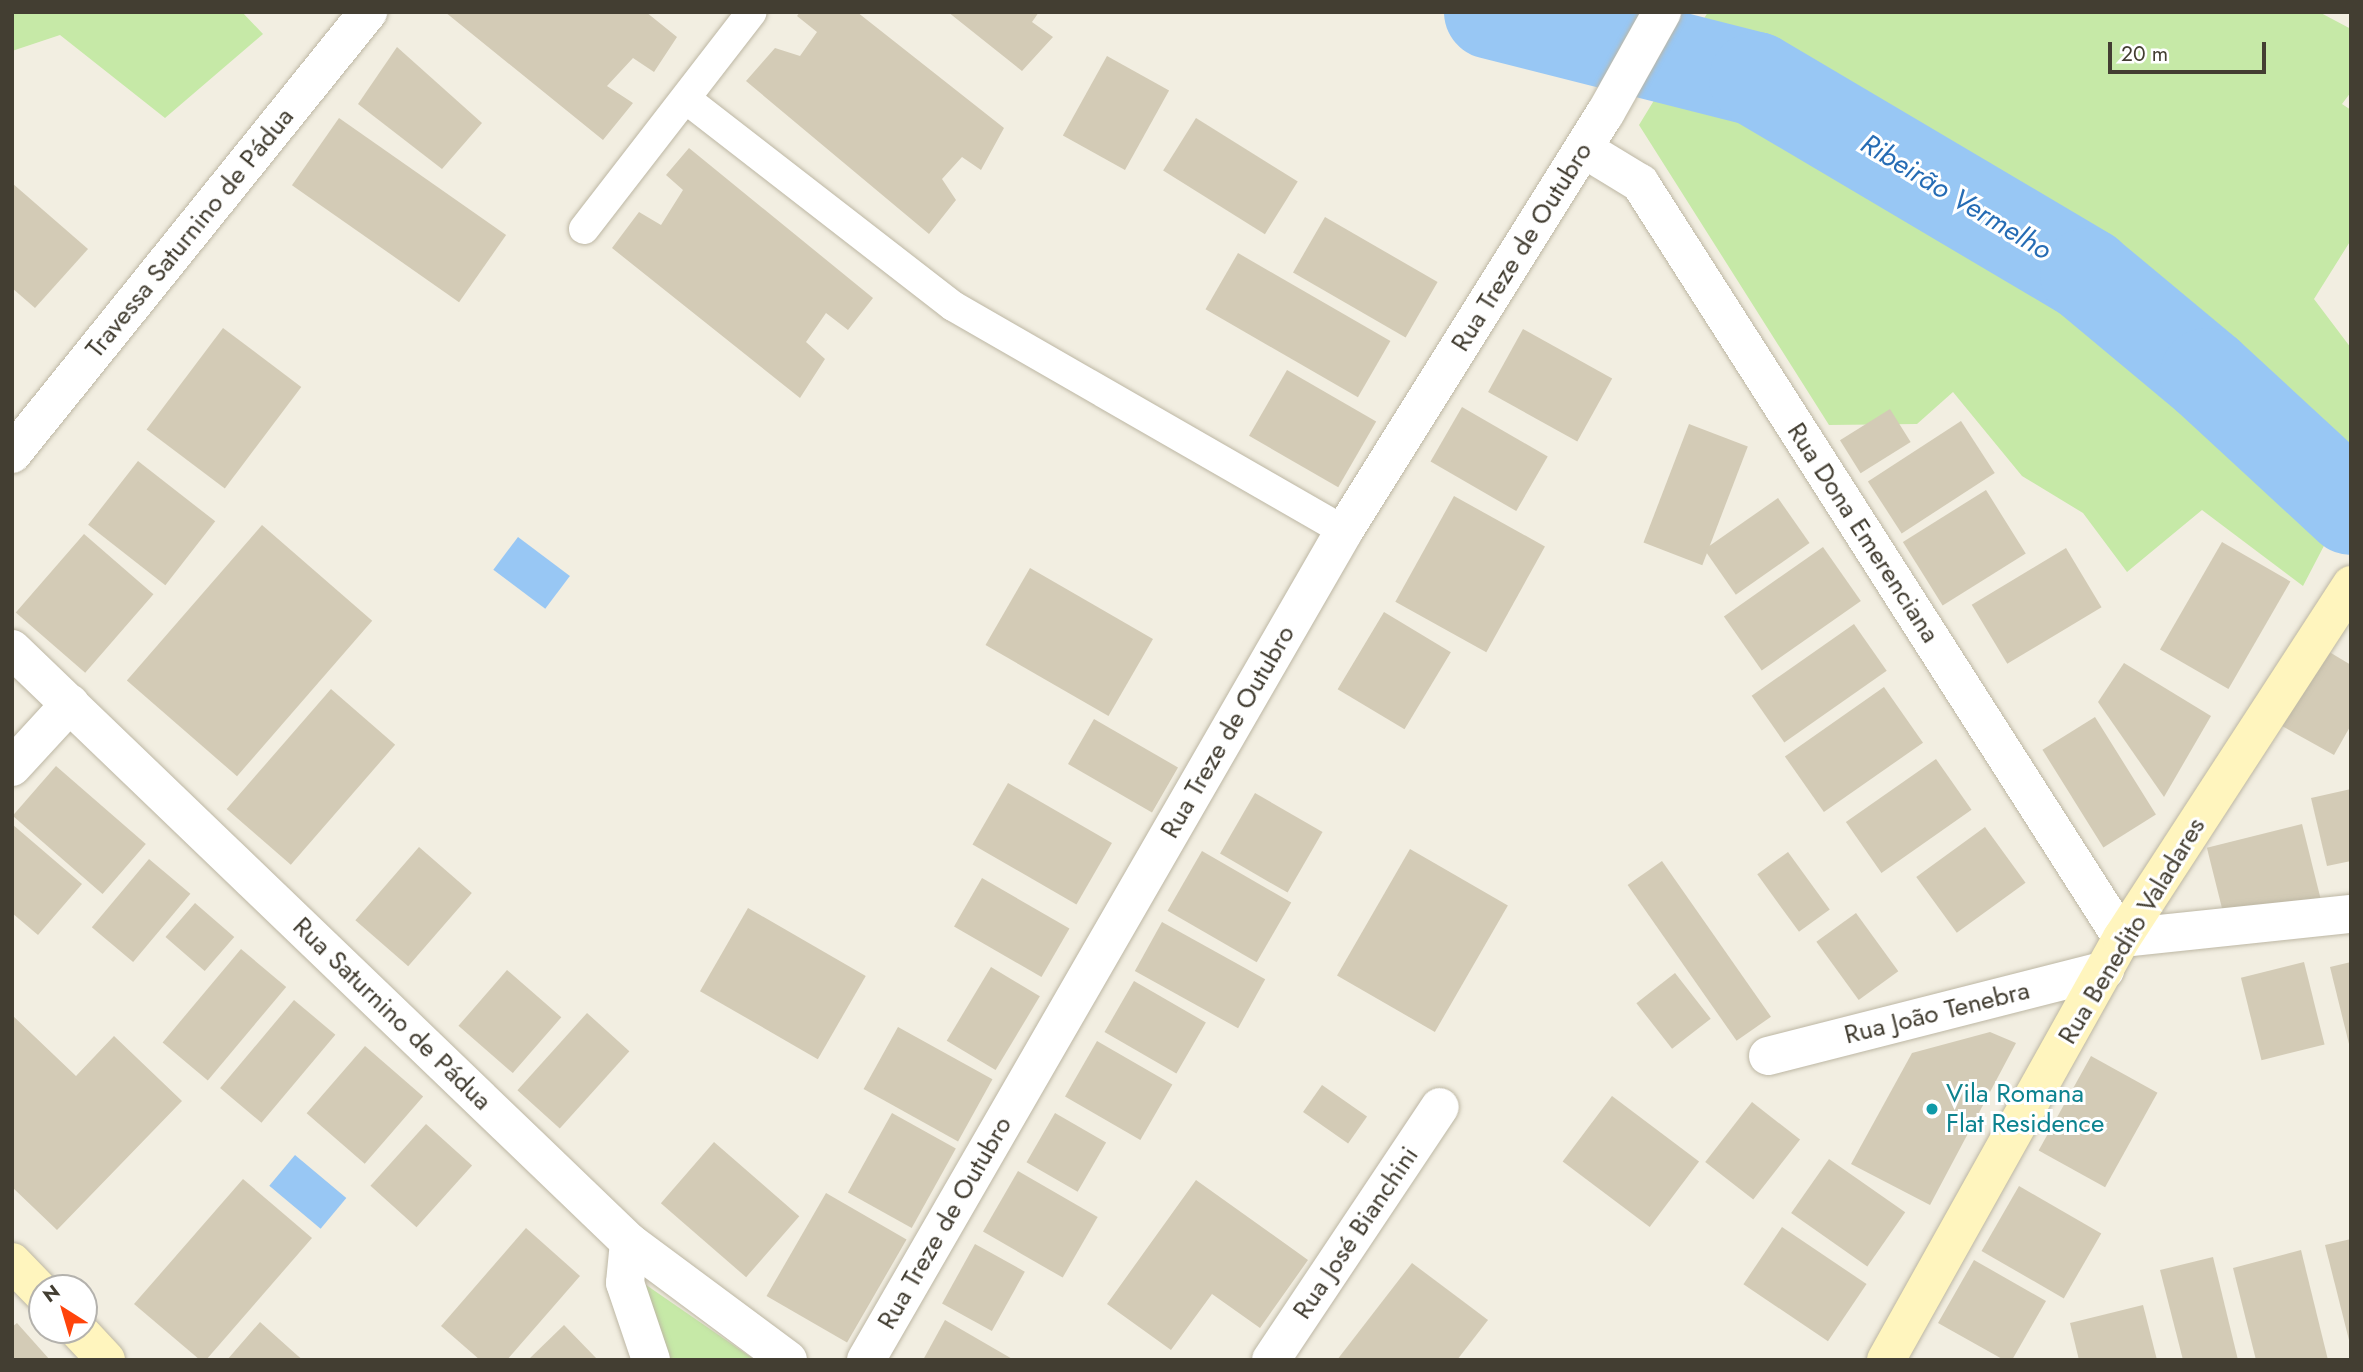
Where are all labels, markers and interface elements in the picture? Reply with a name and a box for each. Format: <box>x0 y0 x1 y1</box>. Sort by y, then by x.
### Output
scale bar <box>2111 28 2268 72</box>
text: 20 m <box>2121 39 2168 69</box>
street label: Travessa Saturnino de Pádua <box>80 102 300 364</box>
water label: Ribeirão Vermelho <box>1855 127 2057 267</box>
street label: Rua Treze de Outubro <box>1445 137 1599 357</box>
street label: Rua Dona Emerenciana <box>1780 417 1946 649</box>
street label: Rua Treze de Outubro <box>1154 620 1302 844</box>
street label: Rua Benedito Valadares <box>2052 812 2212 1050</box>
street label: Rua Saturnino de Pádua <box>286 911 498 1117</box>
street label: Rua João Tenebra <box>1841 975 2033 1051</box>
place label: Vila Romana Flat Residence <box>1946 1078 2104 1140</box>
marker: Vila Romana Flat Residence <box>1924 1101 1940 1117</box>
street label: Rua Treze de Outubro <box>871 1111 1019 1335</box>
street label: Rua José Bianchini <box>1287 1141 1425 1325</box>
north arrow <box>28 1274 98 1344</box>
text: N <box>37 1278 65 1309</box>

